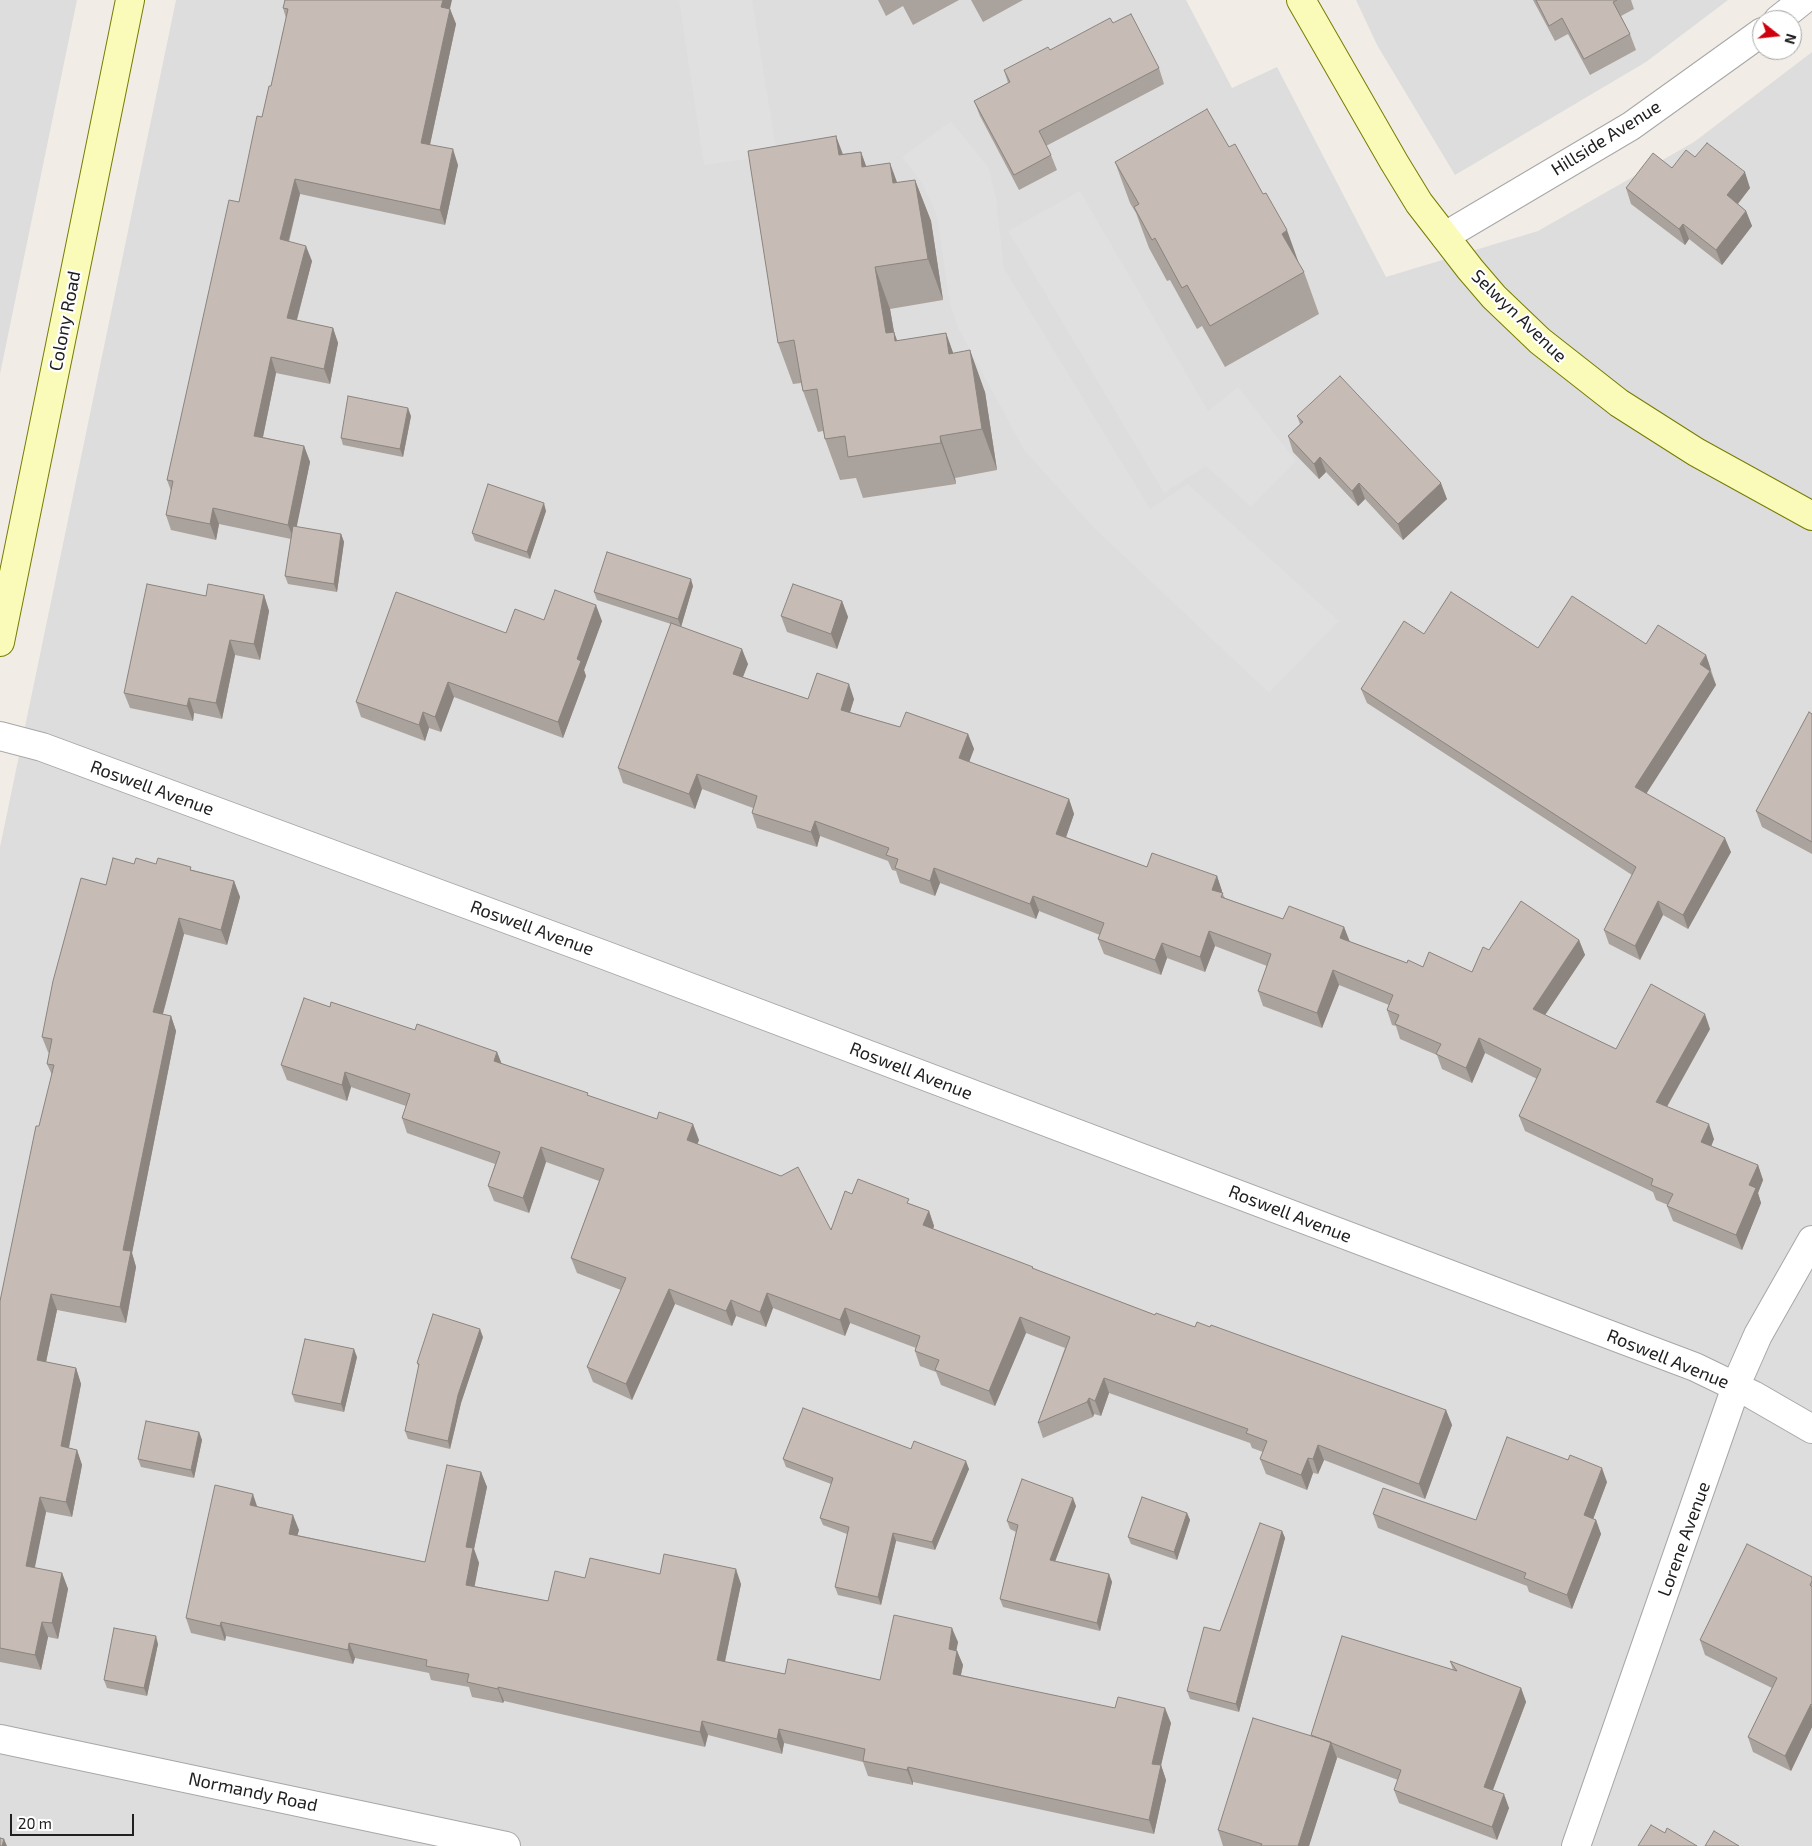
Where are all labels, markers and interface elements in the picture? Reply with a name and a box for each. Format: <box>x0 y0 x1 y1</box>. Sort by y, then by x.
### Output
north arrow <box>1752 10 1802 60</box>
text: N <box>1781 32 1801 46</box>
street label: Hillside Avenue <box>1547 96 1665 180</box>
street label: Selwyn Avenue <box>1467 265 1571 367</box>
street label: Colony Road <box>45 269 85 373</box>
street label: Roswell Avenue <box>87 756 217 820</box>
street label: Roswell Avenue <box>467 896 597 960</box>
street label: Roswell Avenue <box>847 1038 975 1104</box>
street label: Roswell Avenue <box>1226 1181 1354 1247</box>
street label: Roswell Avenue <box>1604 1325 1732 1393</box>
street label: Lorene Avenue <box>1653 1479 1715 1599</box>
street label: Normandy Road <box>186 1768 320 1816</box>
scale bar <box>12 1804 136 1836</box>
text: 20 m <box>18 1814 52 1832</box>

